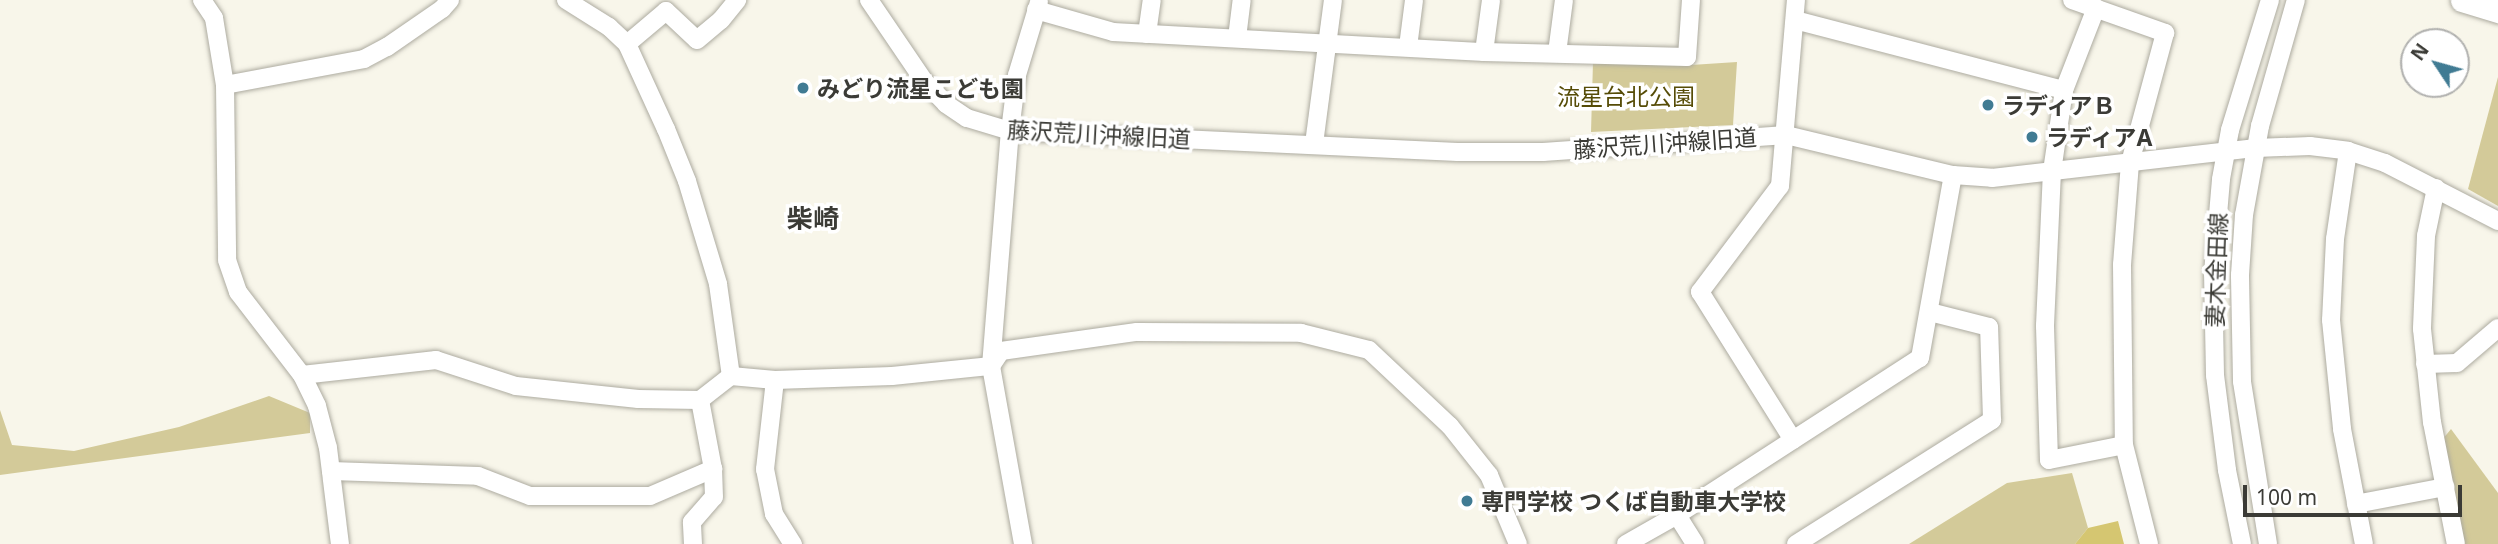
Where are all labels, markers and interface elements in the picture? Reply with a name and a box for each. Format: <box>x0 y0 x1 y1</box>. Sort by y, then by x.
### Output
north arrow <box>2400 28 2470 98</box>
text: N <box>2405 38 2435 66</box>
place label: みどり流星こども園 <box>817 74 1024 102</box>
marker: みどり流星こども園 <box>795 80 811 96</box>
park label: 流星台北公園 <box>1557 82 1695 110</box>
place label: ラディアＢ <box>2002 91 2117 119</box>
marker: ラディアＢ <box>1980 97 1996 113</box>
street label: 藤沢荒川沖線旧道 <box>1006 115 1192 153</box>
street label: 藤沢荒川沖線旧道 <box>1572 123 1758 163</box>
place label: ラディアA <box>2046 123 2154 151</box>
marker: ラディアA <box>2024 129 2040 145</box>
district label: 柴崎 <box>787 203 839 235</box>
street label: 妻木金田線 <box>2200 212 2232 328</box>
scale bar <box>2246 470 2465 514</box>
text: 100 m <box>2256 483 2317 511</box>
place label: 専門学校 つくば自動車大学校 <box>1481 487 1786 515</box>
marker: 専門学校 つくば自動車大学校 <box>1459 493 1475 509</box>

